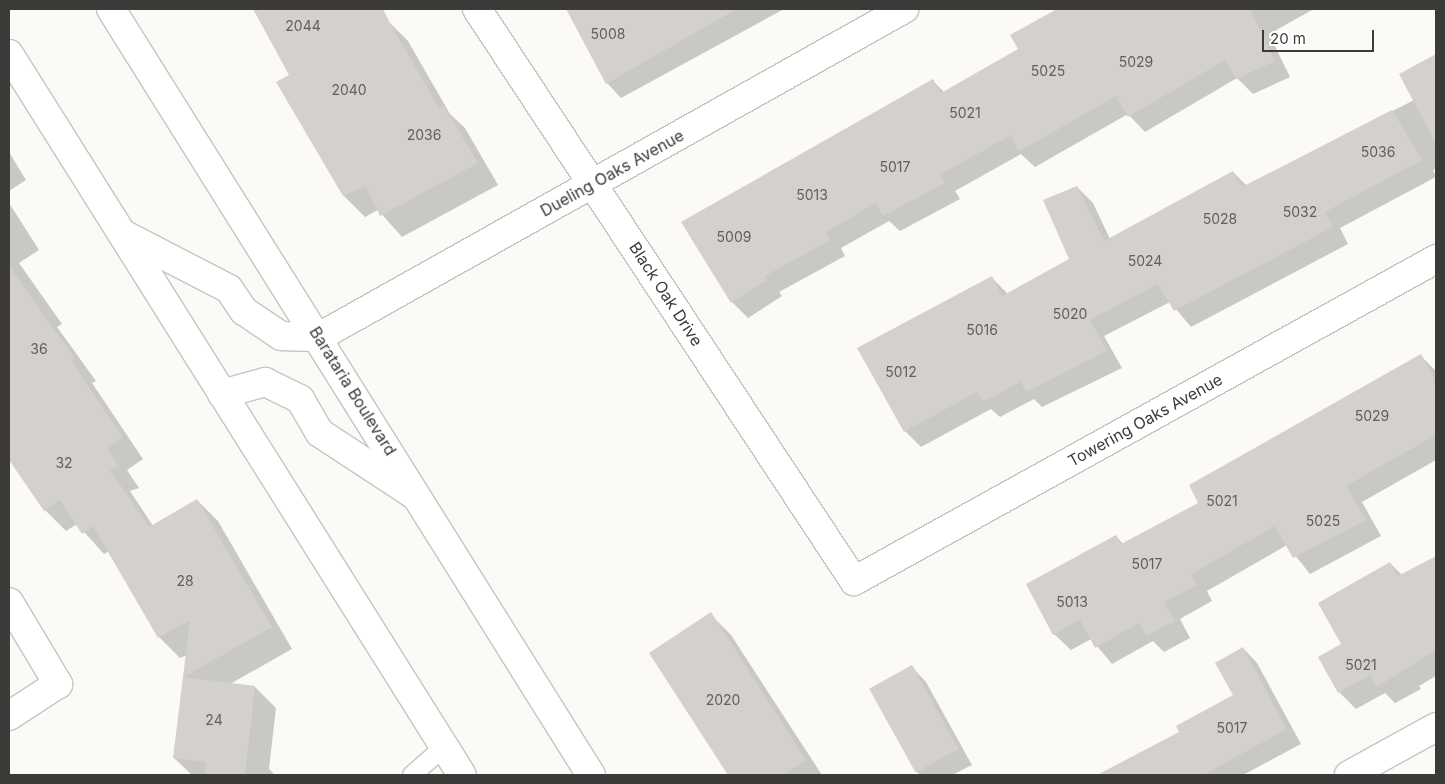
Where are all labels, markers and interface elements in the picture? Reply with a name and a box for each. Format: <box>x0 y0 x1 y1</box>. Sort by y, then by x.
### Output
house number: 2044 <box>285 18 321 34</box>
scale bar <box>1265 20 1378 52</box>
house number: 5008 <box>591 26 625 42</box>
text: 20 m <box>1270 29 1306 48</box>
house number: 5029 <box>1119 54 1153 70</box>
house number: 5025 <box>1031 63 1065 79</box>
house number: 2040 <box>331 82 367 98</box>
house number: 5021 <box>949 105 981 121</box>
street label: Dueling Oaks Avenue <box>537 126 687 220</box>
house number: 2036 <box>407 127 441 143</box>
house number: 5036 <box>1361 144 1395 160</box>
house number: 5017 <box>880 159 910 175</box>
house number: 5013 <box>796 187 828 203</box>
house number: 5032 <box>1283 204 1317 220</box>
house number: 5028 <box>1203 211 1237 227</box>
house number: 5009 <box>717 229 751 245</box>
street label: Black Oak Drive <box>625 238 707 350</box>
house number: 5024 <box>1128 253 1162 269</box>
house number: 5020 <box>1053 306 1087 322</box>
house number: 5016 <box>966 322 998 338</box>
street label: Barataria Boulevard <box>306 323 400 459</box>
house number: 36 <box>30 341 48 357</box>
house number: 5012 <box>885 364 917 380</box>
street label: Towering Oaks Avenue <box>1064 370 1226 470</box>
house number: 5029 <box>1355 408 1389 424</box>
house number: 32 <box>55 455 73 471</box>
house number: 5021 <box>1206 493 1238 509</box>
house number: 5025 <box>1306 513 1340 529</box>
house number: 5017 <box>1132 556 1162 572</box>
house number: 28 <box>176 573 194 589</box>
house number: 5013 <box>1056 594 1088 610</box>
house number: 5021 <box>1345 657 1377 673</box>
house number: 2020 <box>706 692 740 708</box>
house number: 24 <box>205 712 223 728</box>
house number: 5017 <box>1217 720 1247 736</box>

